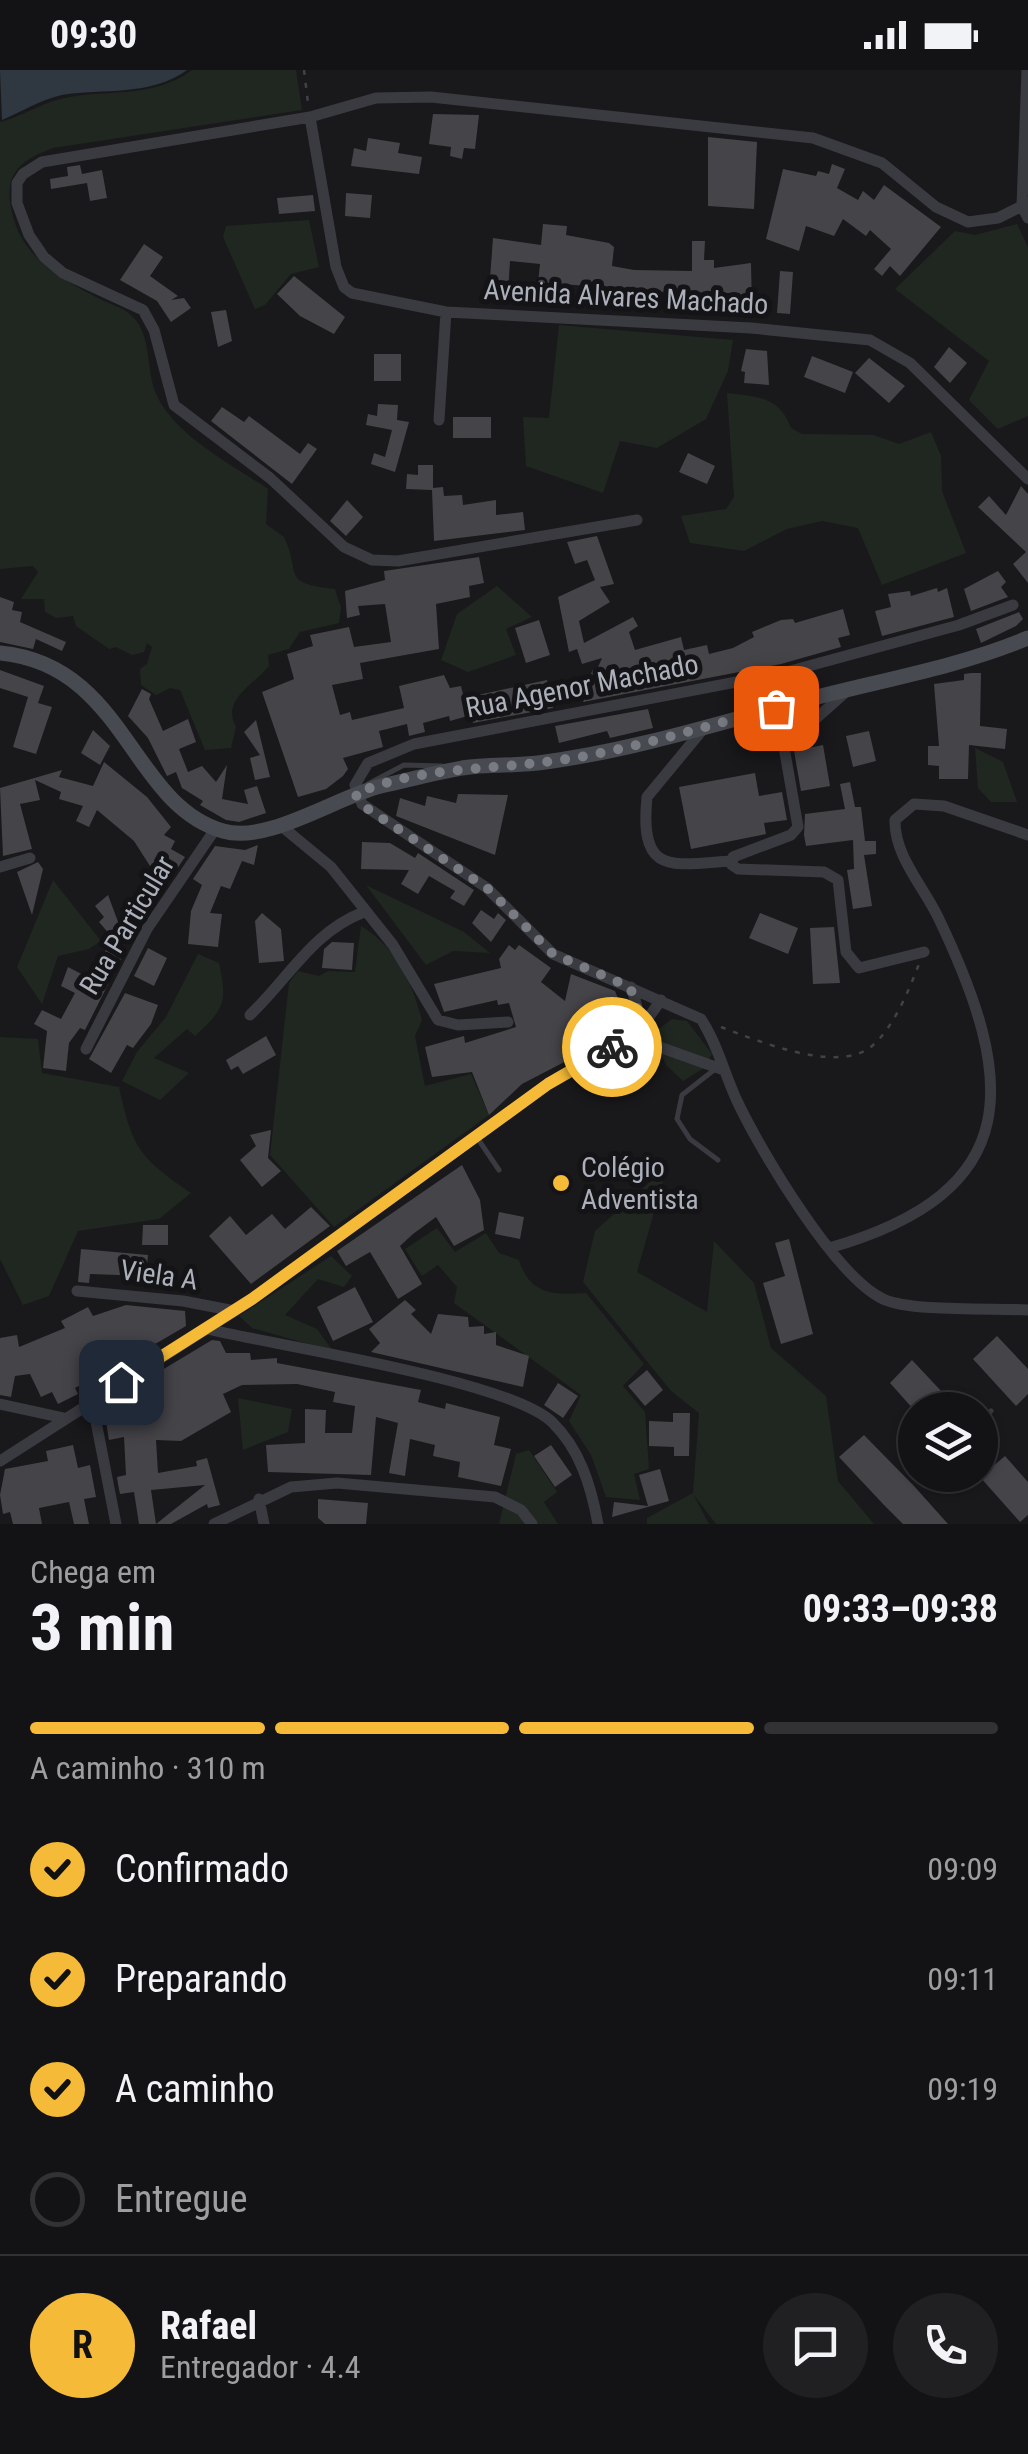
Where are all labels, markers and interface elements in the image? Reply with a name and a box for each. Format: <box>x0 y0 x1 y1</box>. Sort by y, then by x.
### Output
text: 09:30 <box>50 13 137 57</box>
street label: Avenida Alvares Machado <box>483 273 769 321</box>
street label: Rua Agenor Machado <box>463 647 701 725</box>
pin <box>734 666 819 751</box>
icon: bag <box>749 681 804 736</box>
street label: Rua Particular <box>73 850 181 1000</box>
courier <box>562 997 662 1097</box>
icon: bike <box>585 1020 640 1075</box>
place label: Colégio Adventista <box>581 1151 699 1216</box>
marker: Colégio Adventista <box>550 1172 572 1194</box>
street label: Viela A <box>118 1253 200 1297</box>
pin <box>79 1340 164 1425</box>
icon: home <box>94 1355 149 1410</box>
map controls <box>898 1392 998 1492</box>
button: layers <box>898 1392 998 1492</box>
text: Chega em <box>30 1553 156 1591</box>
text: 09:33–09:38 <box>803 1587 998 1631</box>
text: 3 min <box>30 1590 174 1666</box>
text: A caminho · 310 m <box>30 1749 266 1787</box>
icon: check <box>30 1842 85 1897</box>
text: Confirmado <box>115 1847 289 1891</box>
text: 09:09 <box>927 1850 998 1888</box>
icon: check <box>30 1952 85 2007</box>
text: Preparando <box>115 1957 287 2001</box>
text: 09:11 <box>927 1960 998 1998</box>
icon: check <box>30 2062 85 2117</box>
text: A caminho <box>115 2067 275 2111</box>
text: 09:19 <box>927 2070 998 2108</box>
text: Entregue <box>115 2177 248 2221</box>
button: chat <box>763 2293 868 2398</box>
button: phone <box>893 2293 998 2398</box>
text: Rafael <box>160 2304 257 2348</box>
text: R <box>72 2323 93 2367</box>
text: Entregador · 4.4 <box>160 2348 361 2386</box>

